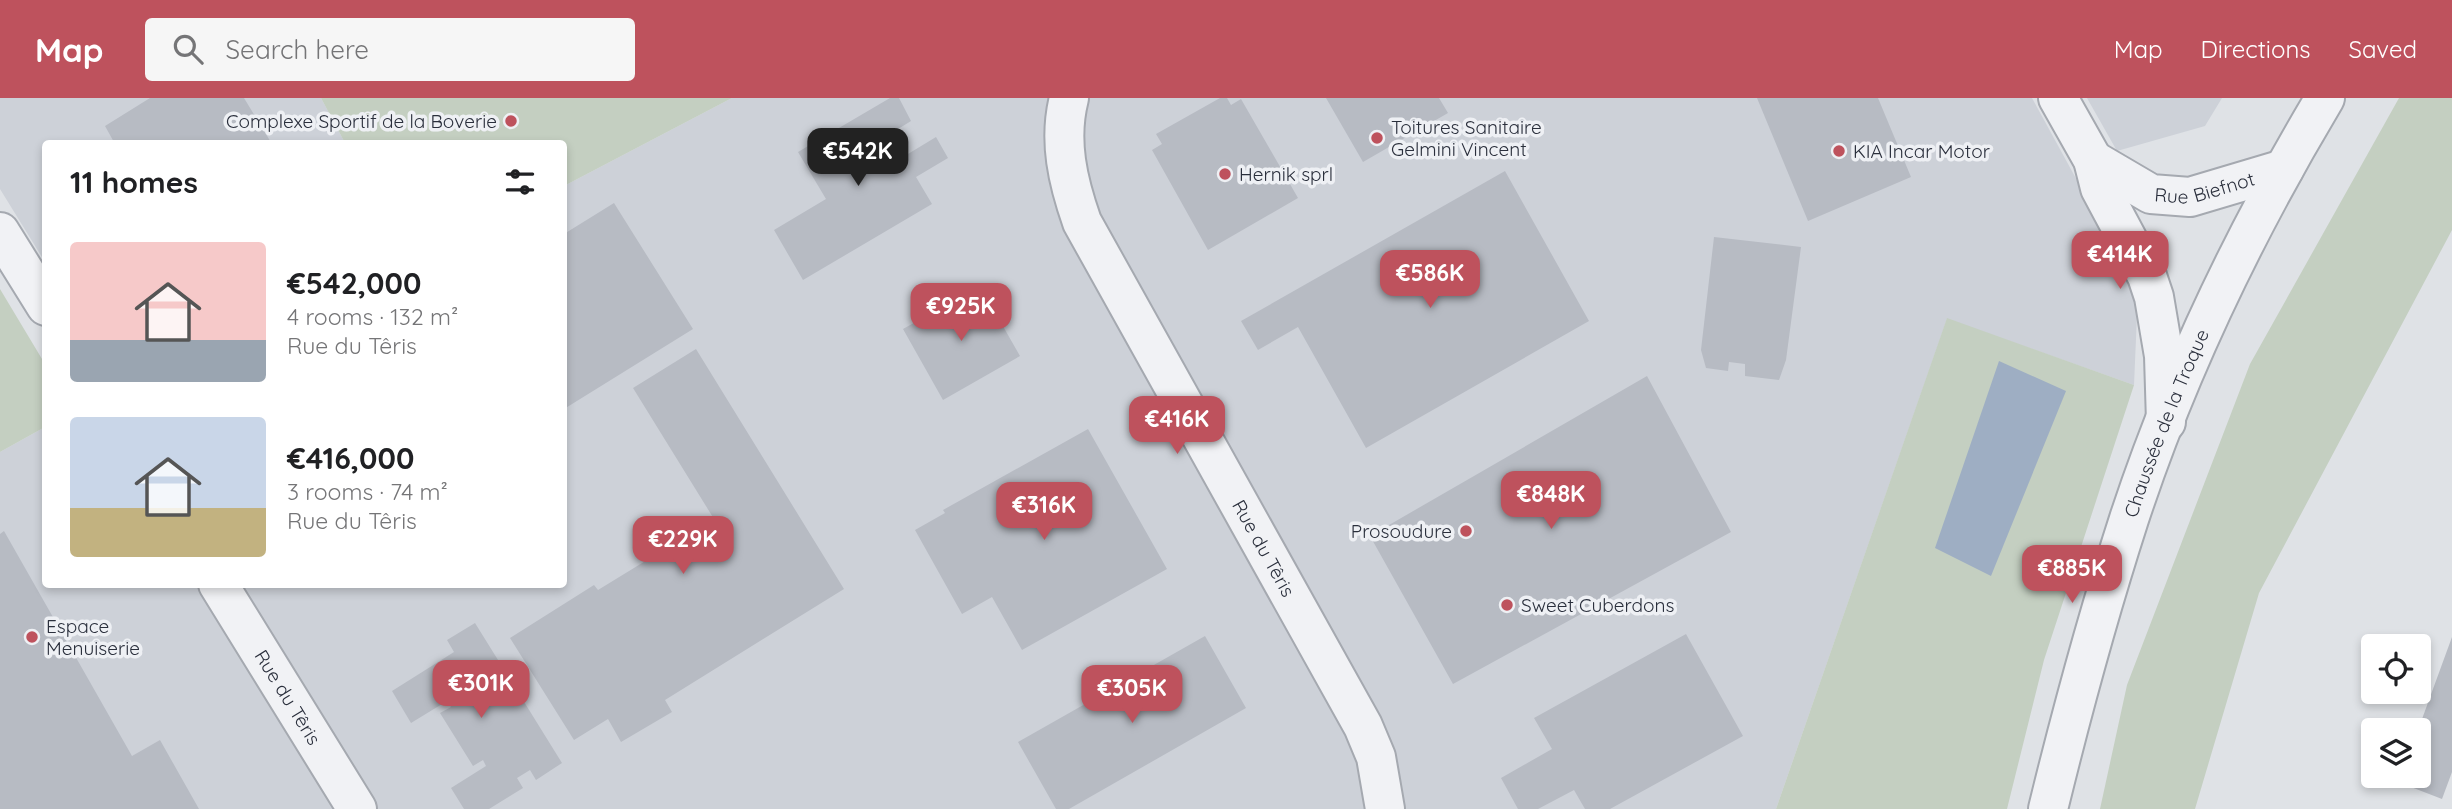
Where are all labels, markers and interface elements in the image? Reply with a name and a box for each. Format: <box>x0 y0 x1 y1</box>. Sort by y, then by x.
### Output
search box <box>145 18 635 81</box>
text: Map <box>35 29 103 70</box>
icon: search <box>169 30 207 68</box>
text: Search here <box>225 33 369 66</box>
text: Map <box>2114 34 2163 64</box>
text: Directions <box>2201 34 2311 64</box>
text: Saved <box>2349 34 2417 64</box>
place label: Complexe Sportif de la Boverie <box>226 109 497 133</box>
marker: Complexe Sportif de la Boverie <box>503 113 519 129</box>
place label: Toitures Sanitaire Gelmini Vincent <box>1391 115 1542 161</box>
pin: €542K <box>809 129 907 188</box>
marker: Toitures Sanitaire Gelmini Vincent <box>1369 130 1385 146</box>
text: €542K <box>823 136 893 165</box>
place label: KIA Incar Motor <box>1853 139 1991 163</box>
marker: KIA Incar Motor <box>1831 143 1847 159</box>
place label: Hernik sprl <box>1239 162 1333 186</box>
text: 11 homes <box>70 163 198 201</box>
icon: filters <box>501 163 539 201</box>
marker: Hernik sprl <box>1217 166 1233 182</box>
street label: Rue Biefnot <box>2154 166 2257 209</box>
pin: €414K <box>2071 232 2169 291</box>
text: €414K <box>2088 239 2152 268</box>
pin: €586K <box>1381 250 1479 310</box>
text: €586K <box>1396 258 1464 287</box>
text: €542,000 <box>287 264 421 302</box>
icon: home <box>126 270 210 354</box>
pin: €925K <box>912 284 1010 343</box>
text: €925K <box>927 291 995 320</box>
text: 4 rooms · 132 m² <box>287 302 458 331</box>
street label: Chaussée de la Troque <box>2118 325 2214 520</box>
text: Rue du Têris <box>287 331 417 360</box>
pin: €416K <box>1128 396 1226 456</box>
text: €416K <box>1145 404 1209 433</box>
text: €416,000 <box>287 439 414 477</box>
icon: home <box>126 445 210 529</box>
pin: €848K <box>1502 472 1600 531</box>
text: 3 rooms · 74 m² <box>287 477 448 506</box>
text: €848K <box>1517 479 1585 508</box>
pin: €316K <box>995 482 1093 542</box>
text: €316K <box>1012 490 1076 519</box>
street label: Rue du Têris <box>1227 495 1301 601</box>
text: Rue du Têris <box>287 506 417 535</box>
pin: €229K <box>634 517 732 576</box>
place label: Prosoudure <box>1351 519 1452 543</box>
marker: Prosoudure <box>1458 523 1474 539</box>
text: €229K <box>649 524 717 553</box>
pin: €885K <box>2023 546 2121 605</box>
text: €885K <box>2038 553 2106 582</box>
place label: Sweet Cuberdons <box>1521 593 1674 617</box>
marker: Sweet Cuberdons <box>1499 597 1515 613</box>
place label: Espace Menuiserie <box>46 614 140 660</box>
marker: Espace Menuiserie <box>24 629 40 645</box>
map controls <box>2361 634 2431 788</box>
button: locate <box>2361 634 2431 704</box>
street label: Rue du Têris <box>249 645 326 749</box>
pin: €301K <box>432 660 530 720</box>
pin: €305K <box>1083 666 1181 725</box>
text: €301K <box>449 668 513 697</box>
text: €305K <box>1097 673 1167 702</box>
button: layers <box>2361 718 2431 788</box>

